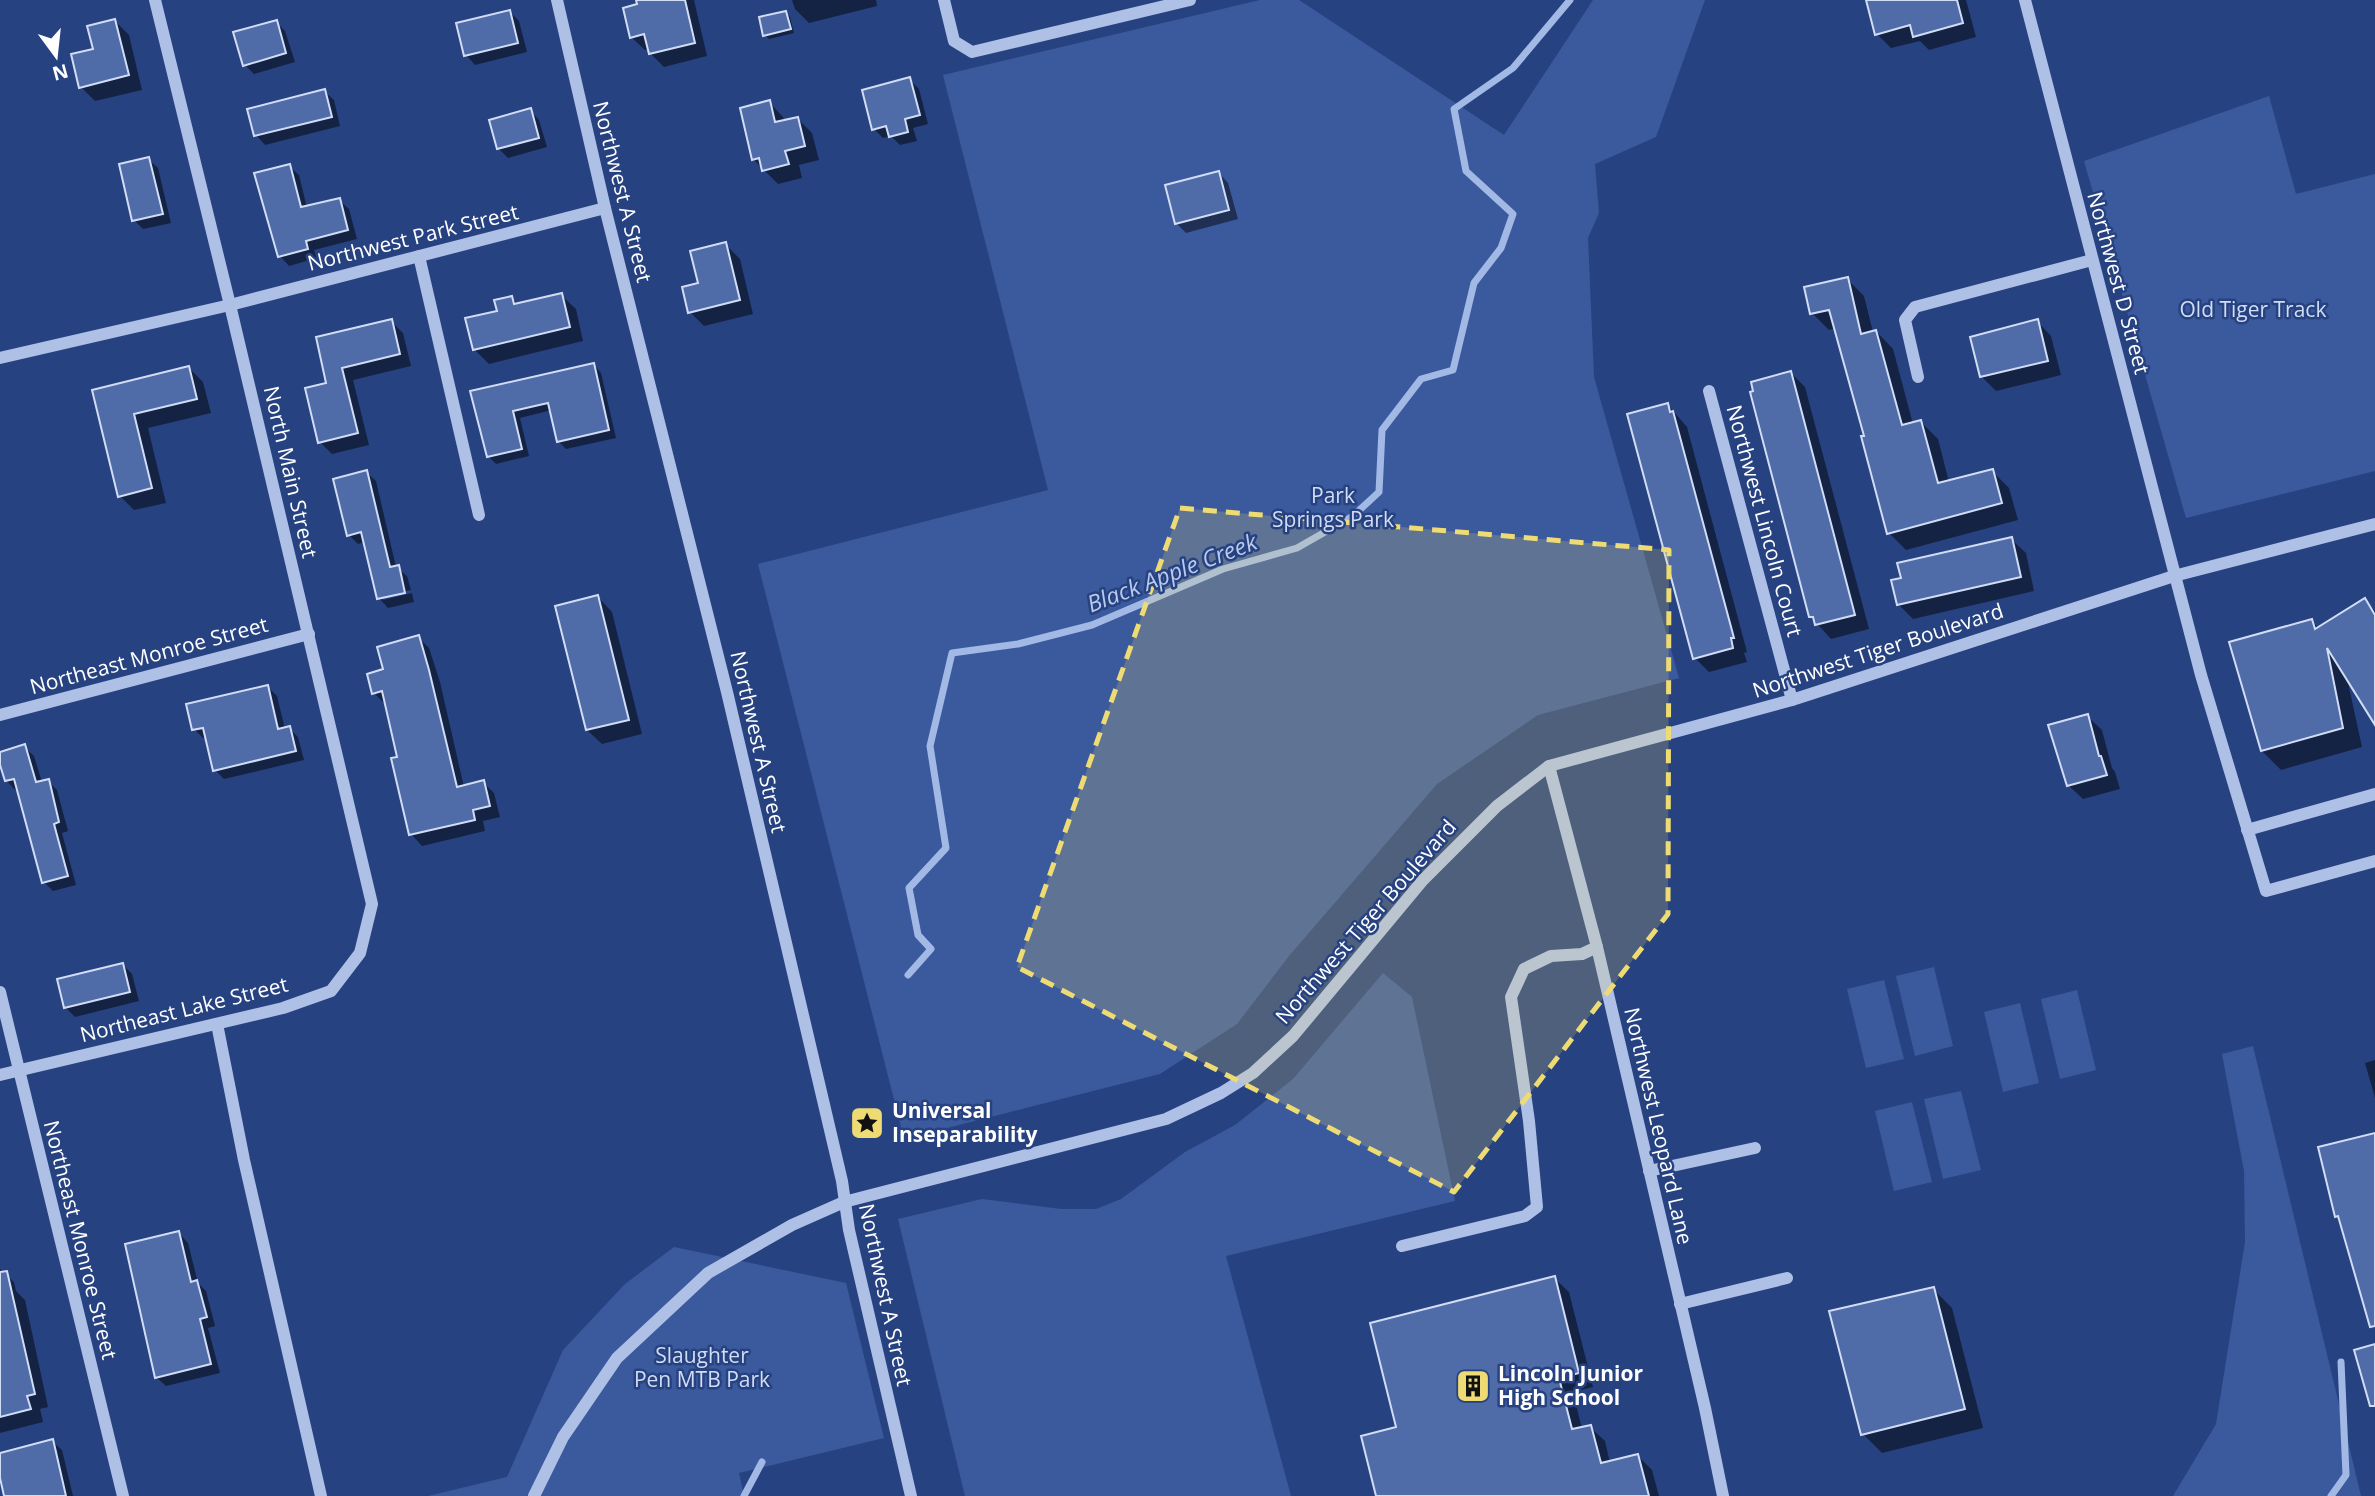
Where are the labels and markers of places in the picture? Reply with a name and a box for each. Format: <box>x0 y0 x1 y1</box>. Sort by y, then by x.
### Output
place label: Universal Inseparability <box>892 1096 1037 1148</box>
place icon: Universal Inseparability <box>848 1104 886 1142</box>
place label: Lincoln Junior High School <box>1498 1359 1644 1411</box>
building icon: Lincoln Junior High School <box>1454 1367 1492 1405</box>

